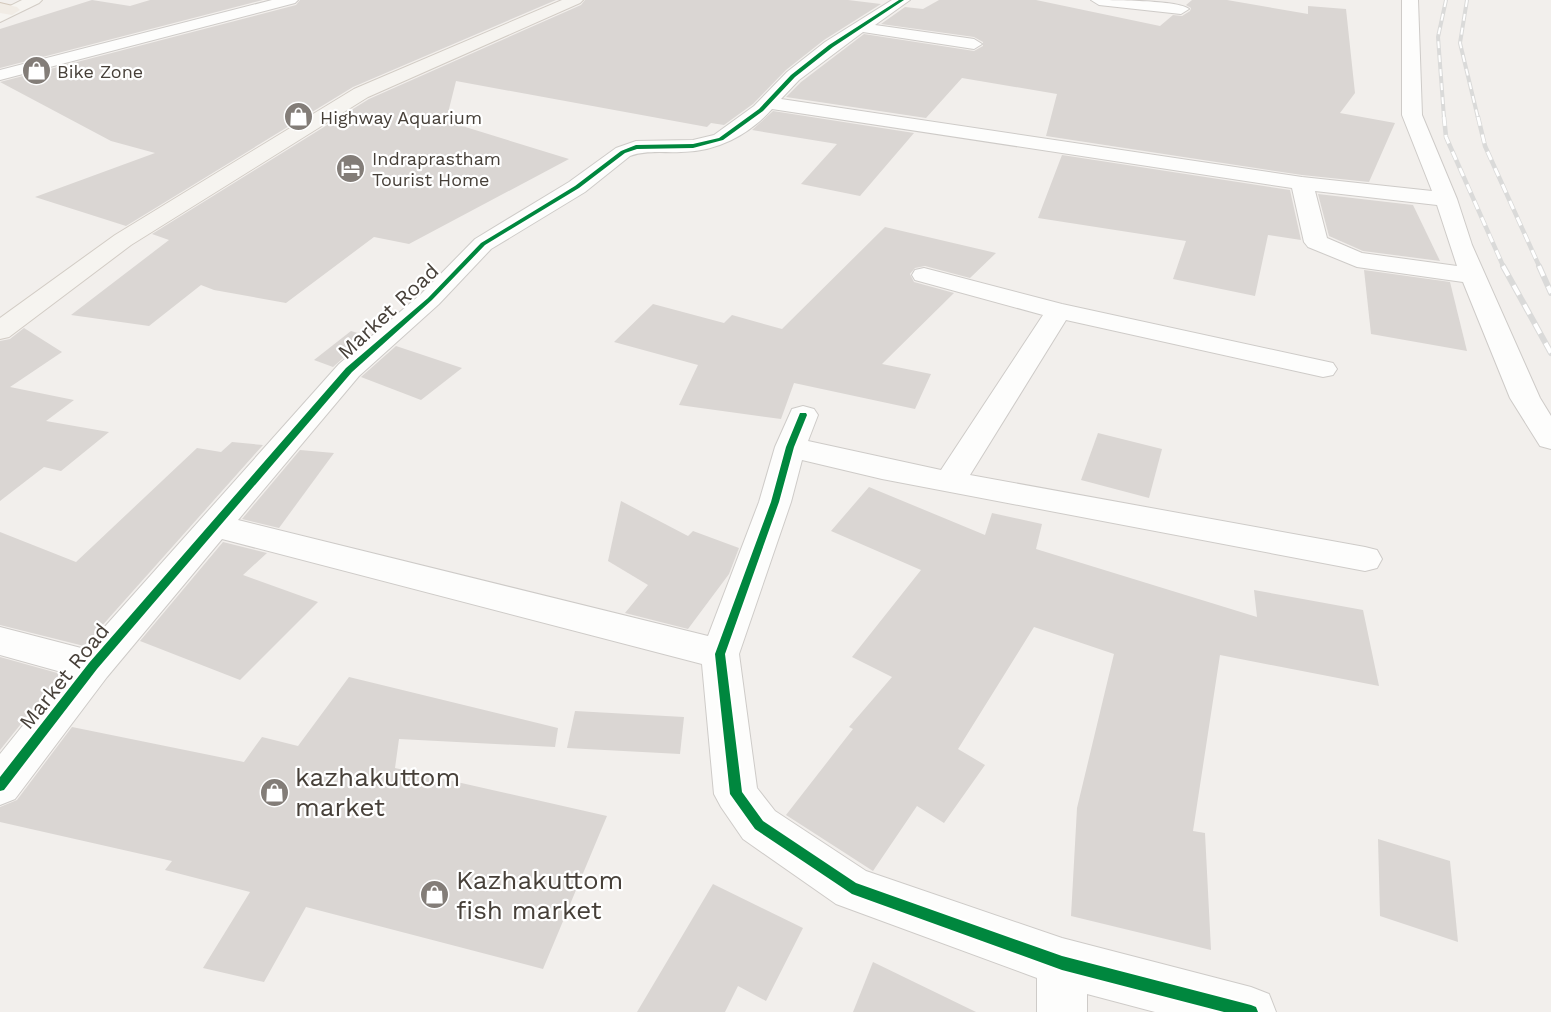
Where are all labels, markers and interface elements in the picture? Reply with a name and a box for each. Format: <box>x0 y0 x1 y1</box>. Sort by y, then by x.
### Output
shop icon: Bike Zone <box>20 55 52 87</box>
place label: Bike Zone <box>57 61 143 82</box>
shop icon: Highway Aquarium <box>283 101 315 133</box>
place label: Highway Aquarium <box>320 107 482 128</box>
place label: Indraprastham Tourist Home <box>372 148 501 190</box>
hotel icon: Indraprastham Tourist Home <box>335 152 367 184</box>
street label: Market Road <box>332 258 444 364</box>
street label: Market Road <box>14 618 114 734</box>
place label: kazhakuttom market <box>295 762 460 822</box>
shop icon: kazhakuttom market <box>258 776 290 808</box>
place label: Kazhakuttom fish market <box>456 865 623 925</box>
shop icon: Kazhakuttom fish market <box>419 879 451 911</box>

